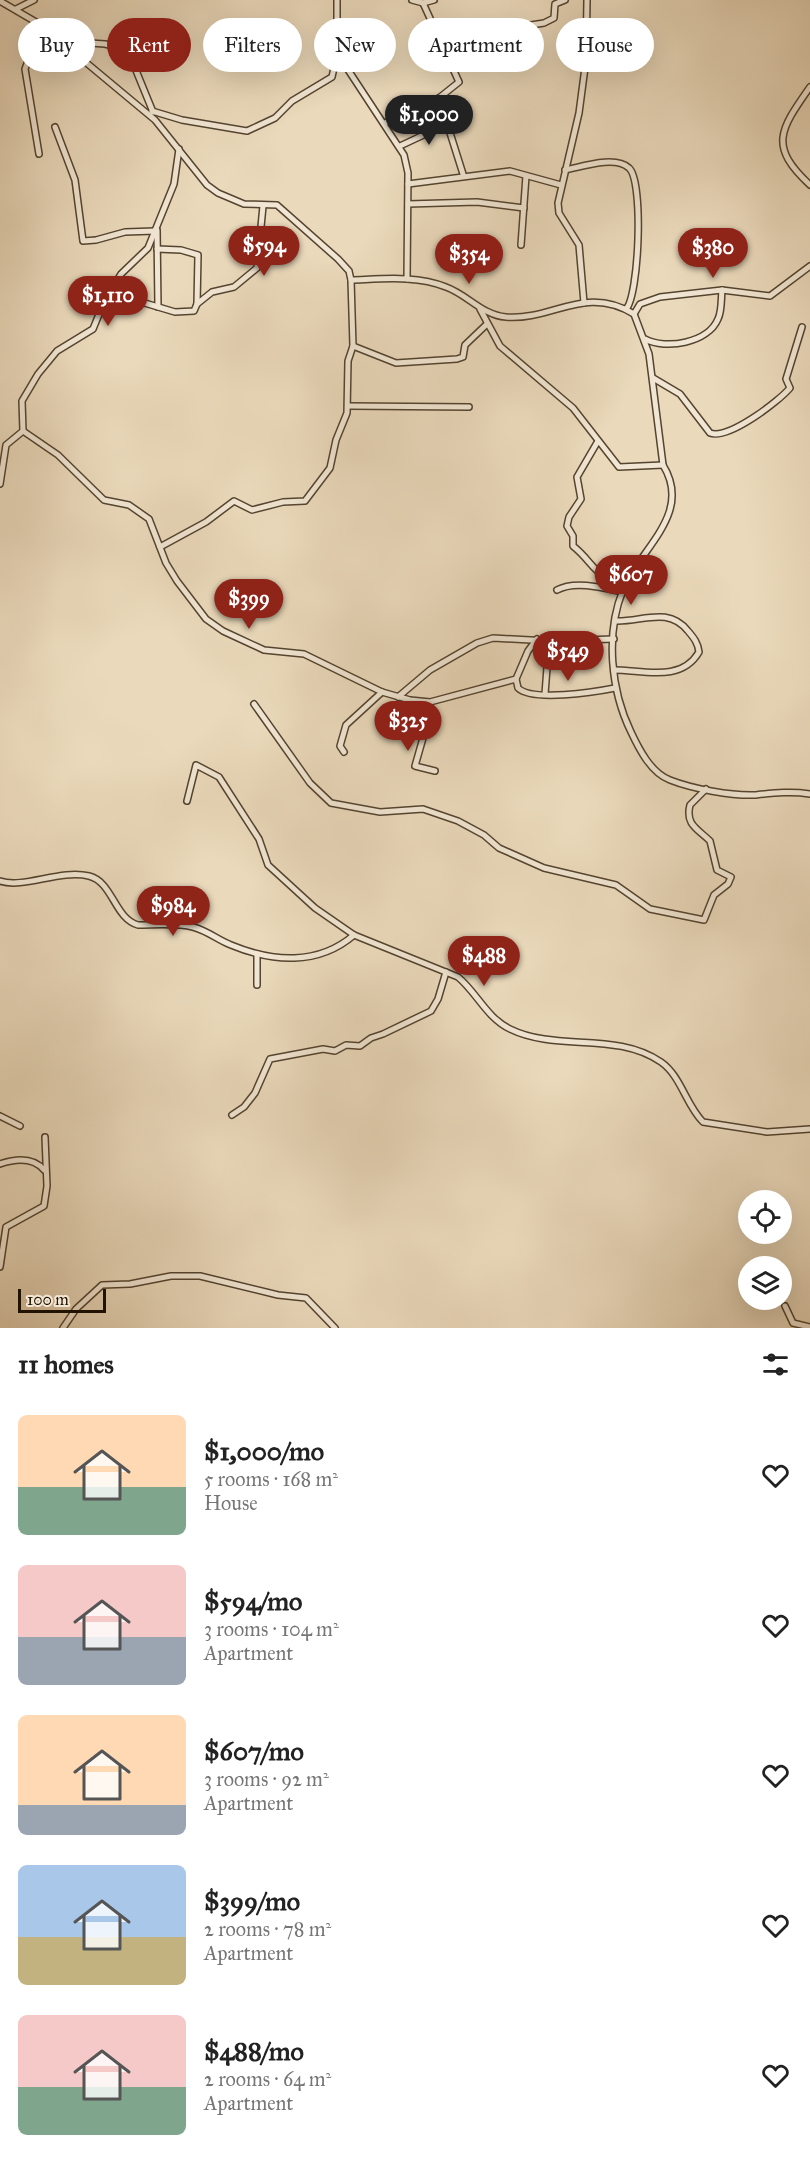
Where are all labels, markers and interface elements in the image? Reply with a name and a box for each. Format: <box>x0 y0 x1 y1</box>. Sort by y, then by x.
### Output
chip: Buy <box>18 18 95 72</box>
chip: Rent <box>107 18 191 72</box>
chip: Filters <box>203 18 302 72</box>
chip: New <box>314 18 396 72</box>
chip: Apartment <box>408 18 544 72</box>
chip: House <box>556 18 654 72</box>
pin: $1,000 <box>380 95 478 146</box>
text: $1,000 <box>399 102 459 126</box>
pin: $594 <box>228 226 300 277</box>
pin: $380 <box>677 228 749 279</box>
text: $594 <box>242 233 286 257</box>
pin: $354 <box>433 234 505 285</box>
text: $380 <box>692 235 734 259</box>
text: $354 <box>449 241 489 265</box>
pin: $1,110 <box>59 276 157 327</box>
text: $1,110 <box>82 283 134 307</box>
pin: $607 <box>595 555 667 606</box>
text: $607 <box>609 562 653 586</box>
pin: $399 <box>213 579 285 630</box>
text: $399 <box>228 586 270 610</box>
pin: $549 <box>532 631 604 682</box>
text: $549 <box>547 638 589 662</box>
pin: $325 <box>372 701 444 752</box>
text: $325 <box>388 708 428 732</box>
pin: $984 <box>137 886 209 937</box>
text: $984 <box>151 893 195 917</box>
pin: $488 <box>448 936 520 987</box>
text: $488 <box>462 943 506 967</box>
map controls <box>738 1190 792 1310</box>
button: locate <box>738 1190 792 1244</box>
button: layers <box>738 1256 792 1310</box>
scale bar <box>18 1286 106 1314</box>
text: 100 m <box>27 1290 69 1309</box>
text: 11 homes <box>18 1348 114 1380</box>
icon: filters <box>759 1348 792 1381</box>
text: $1,000/mo <box>204 1435 324 1467</box>
icon: home <box>66 1439 138 1511</box>
icon: heart <box>759 1459 792 1492</box>
text: 5 rooms · 168 m² <box>204 1467 338 1491</box>
text: House <box>204 1491 258 1515</box>
text: $594/mo <box>204 1585 302 1617</box>
icon: home <box>66 1589 138 1661</box>
icon: heart <box>759 1609 792 1642</box>
text: 3 rooms · 104 m² <box>204 1617 339 1641</box>
text: Apartment <box>204 1641 293 1665</box>
text: $607/mo <box>204 1735 304 1767</box>
icon: home <box>66 1739 138 1811</box>
icon: heart <box>759 1759 792 1792</box>
text: 3 rooms · 92 m² <box>204 1767 329 1791</box>
text: Apartment <box>204 1791 293 1815</box>
text: $399/mo <box>204 1885 300 1917</box>
icon: home <box>66 1889 138 1961</box>
icon: heart <box>759 1909 792 1942</box>
text: 2 rooms · 78 m² <box>204 1917 331 1941</box>
text: Apartment <box>204 1941 293 1965</box>
text: $488/mo <box>204 2035 304 2067</box>
icon: home <box>66 2039 138 2111</box>
icon: heart <box>759 2059 792 2092</box>
text: 2 rooms · 64 m² <box>204 2067 331 2091</box>
text: Apartment <box>204 2091 293 2115</box>

